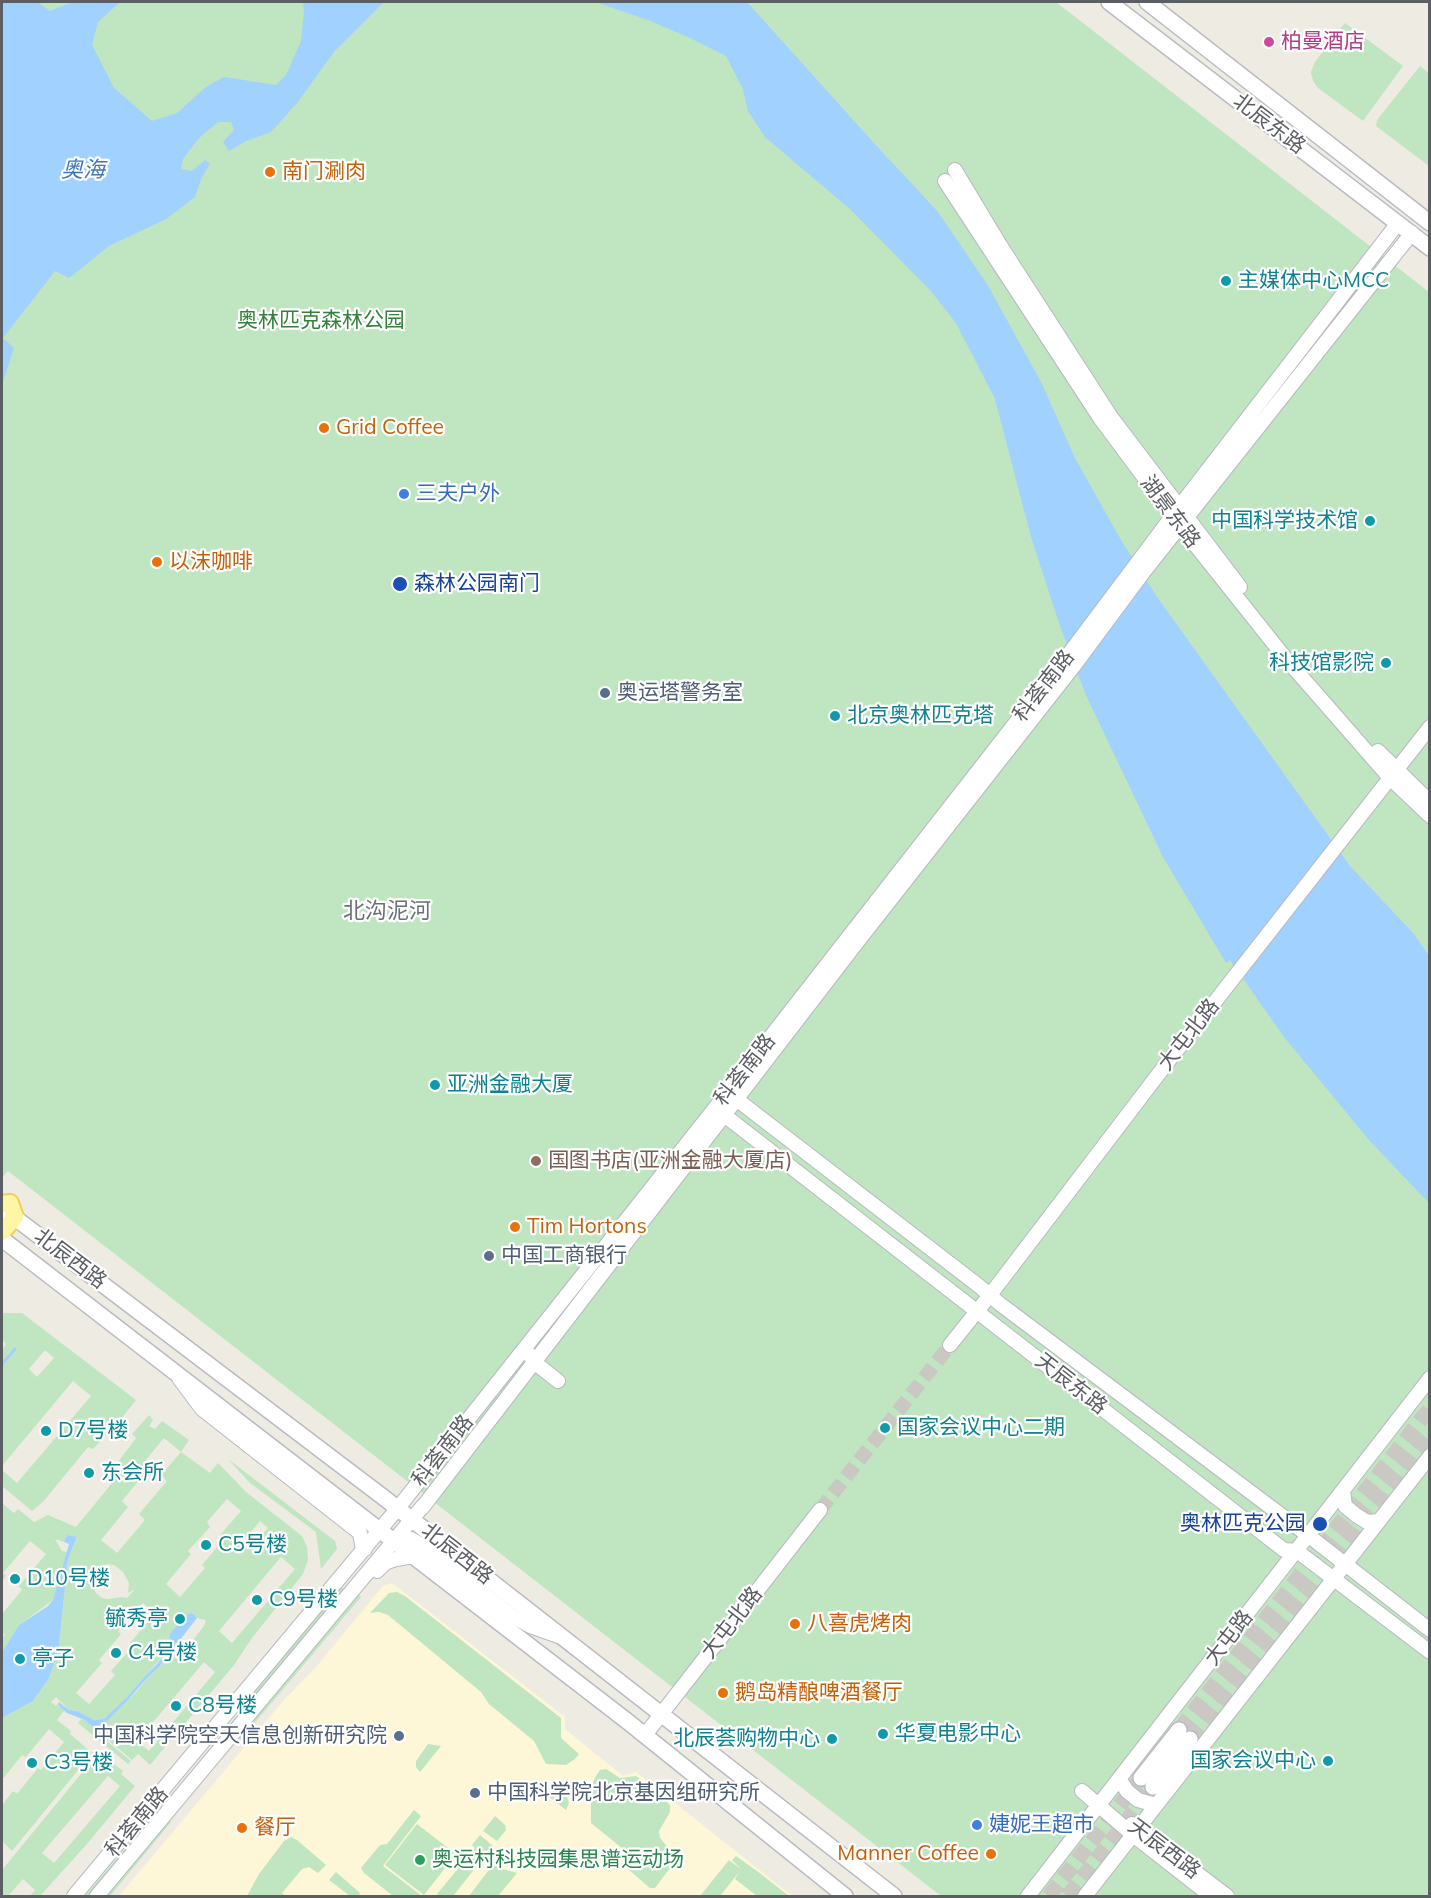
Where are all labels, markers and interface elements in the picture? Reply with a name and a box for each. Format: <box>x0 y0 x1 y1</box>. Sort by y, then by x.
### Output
place label: 柏曼酒店 <box>1281 29 1365 55</box>
marker: 柏曼酒店 <box>1262 35 1276 49</box>
street label: 北辰东路 <box>1228 89 1310 159</box>
water label: 奥海 <box>61 157 105 183</box>
place label: 南门涮肉 <box>282 159 366 185</box>
marker: 南门涮肉 <box>263 165 277 179</box>
place label: 主媒体中心MCC <box>1238 268 1389 294</box>
marker: 主媒体中心MCC <box>1219 274 1233 288</box>
park label: 奥林匹克森林公园 <box>237 308 405 334</box>
place label: Grid Coffee <box>336 415 444 441</box>
marker: Grid Coffee <box>317 421 331 435</box>
street label: 湖景东路 <box>1135 471 1205 553</box>
place label: 三夫户外 <box>416 481 500 507</box>
marker: 三夫户外 <box>397 487 411 501</box>
place label: 中国科学技术馆 <box>1211 508 1358 534</box>
marker: 中国科学技术馆 <box>1363 514 1377 528</box>
place label: 以沫咖啡 <box>169 549 253 575</box>
marker: 以沫咖啡 <box>150 555 164 569</box>
place label: 森林公园南门 <box>414 571 540 597</box>
marker: 森林公园南门 <box>391 575 409 593</box>
street label: 科荟南路 <box>1008 645 1080 727</box>
place label: 科技馆影院 <box>1269 650 1374 676</box>
marker: 科技馆影院 <box>1379 656 1393 670</box>
place label: 奥运塔警务室 <box>617 680 743 706</box>
marker: 奥运塔警务室 <box>598 686 612 700</box>
place label: 北京奥林匹克塔 <box>847 703 994 729</box>
marker: 北京奥林匹克塔 <box>828 709 842 723</box>
district label: 北沟泥河 <box>343 898 431 924</box>
street label: 大屯北路 <box>1153 994 1225 1076</box>
street label: 科荟南路 <box>709 1029 781 1111</box>
place label: 亚洲金融大厦 <box>447 1072 573 1098</box>
marker: 亚洲金融大厦 <box>428 1078 442 1092</box>
place label: 国图书店(亚洲金融大厦店) <box>548 1148 792 1174</box>
marker: 国图书店(亚洲金融大厦店) <box>529 1154 543 1168</box>
place label: Tim Hortons <box>527 1214 647 1240</box>
marker: Tim Hortons <box>508 1220 522 1234</box>
street label: 北辰西路 <box>29 1224 111 1294</box>
place label: 中国工商银行 <box>501 1243 627 1269</box>
marker: 中国工商银行 <box>482 1249 496 1263</box>
street label: 天辰东路 <box>1030 1348 1112 1420</box>
street label: 科荟南路 <box>407 1410 479 1492</box>
place label: 国家会议中心二期 <box>897 1415 1065 1441</box>
place label: D7号楼 <box>58 1418 128 1444</box>
marker: 国家会议中心二期 <box>878 1421 892 1435</box>
marker: D7号楼 <box>39 1424 53 1438</box>
place label: 东会所 <box>101 1460 164 1486</box>
marker: 东会所 <box>82 1466 96 1480</box>
place label: 奥林匹克公园 <box>1180 1511 1306 1537</box>
marker: 奥林匹克公园 <box>1311 1515 1329 1533</box>
street label: 北辰西路 <box>416 1518 498 1590</box>
place label: C5号楼 <box>218 1532 287 1558</box>
marker: C5号楼 <box>199 1538 213 1552</box>
place label: D10号楼 <box>27 1566 110 1592</box>
marker: D10号楼 <box>8 1572 22 1586</box>
street label: 大屯北路 <box>696 1582 768 1664</box>
place label: C9号楼 <box>269 1587 338 1613</box>
marker: C9号楼 <box>250 1593 264 1607</box>
street label: 大屯路 <box>1200 1605 1258 1671</box>
place label: 毓秀亭 <box>105 1606 168 1632</box>
place label: 八喜虎烤肉 <box>807 1611 912 1637</box>
marker: 毓秀亭 <box>173 1612 187 1626</box>
marker: 八喜虎烤肉 <box>788 1617 802 1631</box>
place label: C4号楼 <box>128 1640 197 1666</box>
place label: 亭子 <box>32 1646 74 1672</box>
marker: C4号楼 <box>109 1646 123 1660</box>
marker: 亭子 <box>13 1652 27 1666</box>
place label: 鹅岛精酿啤酒餐厅 <box>735 1680 903 1706</box>
marker: 鹅岛精酿啤酒餐厅 <box>716 1686 730 1700</box>
place label: C8号楼 <box>188 1693 257 1719</box>
marker: C8号楼 <box>169 1699 183 1713</box>
place label: 华夏电影中心 <box>895 1721 1021 1747</box>
place label: 中国科学院空天信息创新研究院 <box>93 1723 387 1749</box>
place label: 北辰荟购物中心 <box>673 1726 820 1752</box>
marker: 华夏电影中心 <box>876 1727 890 1741</box>
marker: 中国科学院空天信息创新研究院 <box>392 1729 406 1743</box>
marker: 北辰荟购物中心 <box>825 1732 839 1746</box>
place label: 国家会议中心 <box>1190 1748 1316 1774</box>
place label: C3号楼 <box>44 1750 113 1776</box>
marker: 国家会议中心 <box>1321 1754 1335 1768</box>
marker: C3号楼 <box>25 1756 39 1770</box>
place label: 中国科学院北京基因组研究所 <box>487 1780 760 1806</box>
street label: 科荟南路 <box>100 1782 174 1862</box>
marker: 中国科学院北京基因组研究所 <box>468 1786 482 1800</box>
place label: 婕妮王超市 <box>989 1812 1094 1838</box>
street label: 天辰西路 <box>1123 1814 1205 1884</box>
place label: 餐厅 <box>254 1815 296 1841</box>
marker: 婕妮王超市 <box>970 1818 984 1832</box>
marker: 餐厅 <box>235 1821 249 1835</box>
place label: Manner Coffee <box>837 1841 979 1867</box>
place label: 奥运村科技园集思谱运动场 <box>432 1847 684 1873</box>
marker: Manner Coffee <box>984 1847 998 1861</box>
marker: 奥运村科技园集思谱运动场 <box>413 1853 427 1867</box>

